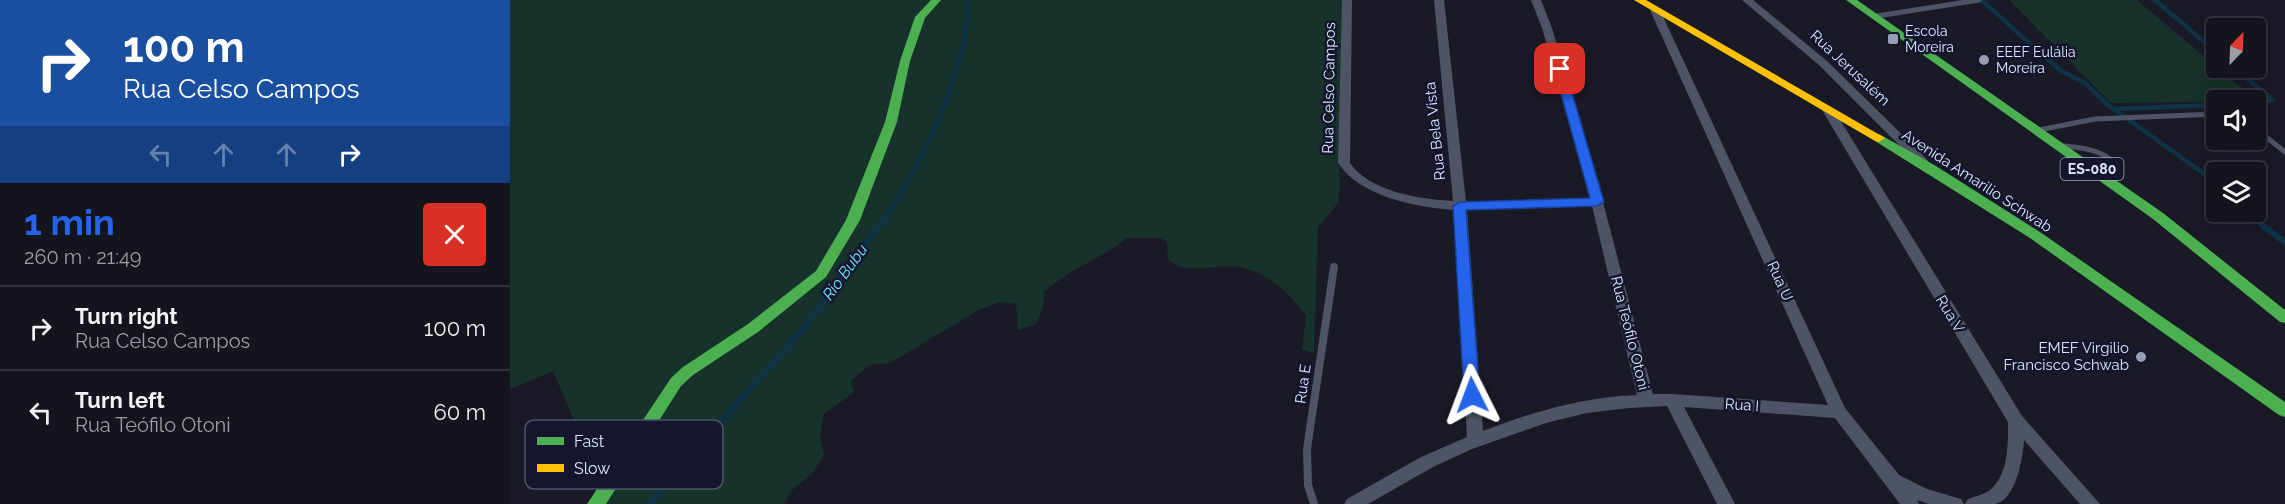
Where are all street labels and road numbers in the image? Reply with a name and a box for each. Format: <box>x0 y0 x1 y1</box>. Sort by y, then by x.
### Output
street label: Rua Celso Campos <box>1319 22 1339 154</box>
street label: Rua Jerusalém <box>1806 27 1894 109</box>
street label: Rua Bela Vista <box>1421 81 1449 181</box>
street label: Avenida Amarilio Schwab <box>1899 126 2055 236</box>
road number: ES-080 <box>2060 158 2124 180</box>
street label: Rua U <box>1763 258 1797 304</box>
street label: Rua Teófilo Otoni <box>1607 274 1653 392</box>
street label: Rua V <box>1932 292 1968 336</box>
street label: Rua E <box>1291 363 1315 405</box>
street label: Rua I <box>1724 395 1760 415</box>

